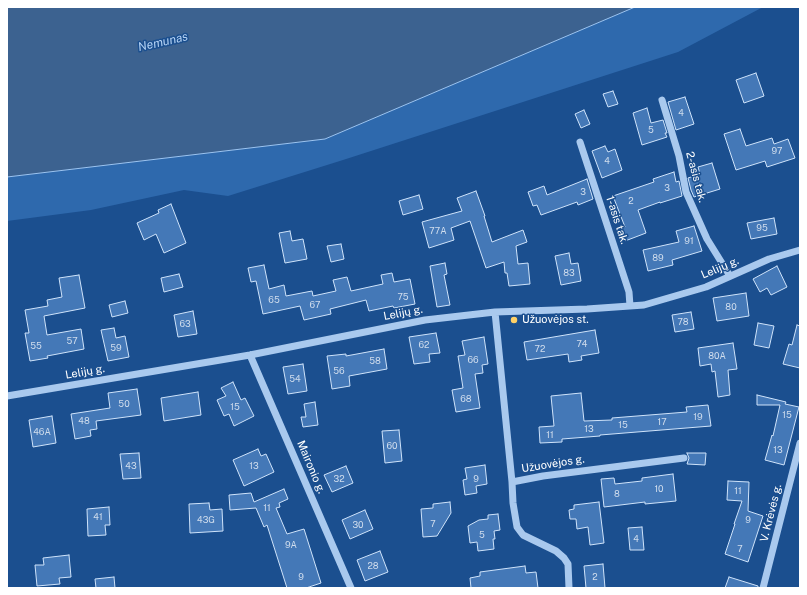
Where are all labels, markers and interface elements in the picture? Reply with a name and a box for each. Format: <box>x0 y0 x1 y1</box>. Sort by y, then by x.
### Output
water label: Nemunas <box>137 29 189 55</box>
house number: 4 <box>678 108 684 118</box>
house number: 5 <box>648 125 654 135</box>
house number: 97 <box>772 146 782 156</box>
street label: 2-asis tak. <box>683 150 709 204</box>
house number: 4 <box>604 156 610 166</box>
house number: 3 <box>664 183 670 193</box>
house number: 3 <box>580 187 586 197</box>
street label: 1-asis tak. <box>603 194 631 246</box>
house number: 2 <box>628 196 634 206</box>
house number: 95 <box>756 223 768 233</box>
house number: 77A <box>429 226 447 236</box>
house number: 91 <box>684 236 694 246</box>
house number: 89 <box>652 253 664 263</box>
street label: Lelijų g. <box>699 254 741 282</box>
house number: 83 <box>563 268 575 278</box>
house number: 75 <box>397 292 409 302</box>
house number: 65 <box>268 295 280 305</box>
house number: 67 <box>310 300 320 310</box>
house number: 80 <box>725 302 737 312</box>
street label: Lelijų g. <box>382 303 424 323</box>
place label: Užuovėjos st. <box>522 313 589 327</box>
marker: Užuovėjos st. <box>509 315 519 325</box>
house number: 78 <box>677 317 689 327</box>
house number: 63 <box>179 319 191 329</box>
house number: 57 <box>66 336 78 346</box>
house number: 74 <box>577 339 587 349</box>
house number: 62 <box>419 340 429 350</box>
house number: 55 <box>30 341 42 351</box>
house number: 59 <box>110 343 122 353</box>
house number: 72 <box>535 344 545 354</box>
house number: 80A <box>708 351 726 361</box>
house number: 66 <box>467 355 479 365</box>
house number: 58 <box>369 356 381 366</box>
street label: Lelijų g. <box>64 362 106 382</box>
house number: 56 <box>333 366 345 376</box>
house number: 54 <box>289 374 301 384</box>
house number: 68 <box>460 394 472 404</box>
house number: 50 <box>118 399 130 409</box>
house number: 15 <box>230 402 240 412</box>
house number: 15 <box>782 410 792 420</box>
house number: 19 <box>693 412 703 422</box>
house number: 48 <box>78 416 90 426</box>
house number: 17 <box>657 417 667 427</box>
house number: 15 <box>618 420 628 430</box>
house number: 13 <box>584 424 594 434</box>
house number: 46A <box>33 427 51 437</box>
house number: 11 <box>546 430 554 440</box>
street label: Maironio g. <box>294 439 328 495</box>
house number: 60 <box>386 441 398 451</box>
house number: 13 <box>773 445 783 455</box>
street label: Užuovėjos g. <box>520 452 586 476</box>
house number: 43 <box>125 461 137 471</box>
house number: 13 <box>249 461 259 471</box>
house number: 32 <box>333 474 345 484</box>
house number: 9 <box>473 474 479 484</box>
street label: V. Krėvės g. <box>757 483 785 543</box>
house number: 10 <box>654 484 664 494</box>
house number: 11 <box>734 486 742 496</box>
house number: 8 <box>614 489 620 499</box>
house number: 11 <box>263 503 271 513</box>
house number: 41 <box>93 512 103 522</box>
house number: 43G <box>197 515 215 525</box>
house number: 9 <box>745 515 751 525</box>
house number: 7 <box>430 519 436 529</box>
house number: 30 <box>352 520 364 530</box>
house number: 5 <box>479 530 485 540</box>
house number: 4 <box>633 534 639 544</box>
house number: 9A <box>285 540 297 550</box>
house number: 7 <box>737 544 743 554</box>
house number: 28 <box>367 561 379 571</box>
house number: 9 <box>298 572 304 582</box>
house number: 2 <box>592 572 598 582</box>

